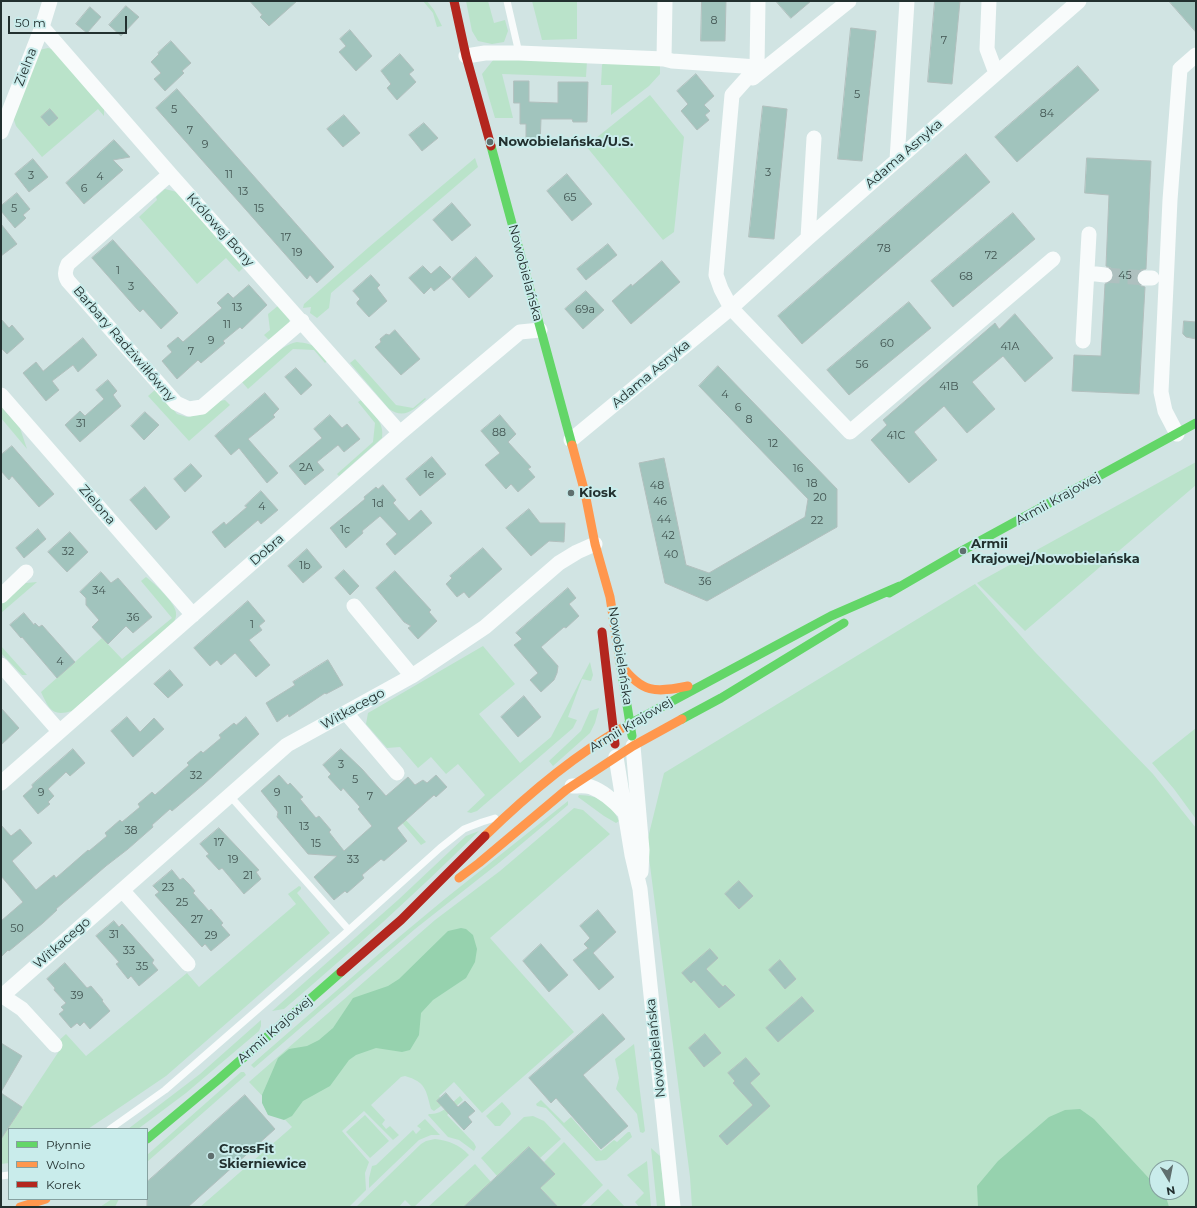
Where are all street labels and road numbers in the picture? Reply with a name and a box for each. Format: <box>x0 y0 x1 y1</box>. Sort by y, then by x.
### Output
street label: Zielna <box>12 46 40 88</box>
street label: Adama Asnyka <box>862 116 946 192</box>
street label: Królowej Bony <box>183 190 257 270</box>
street label: Nowobielańska <box>505 223 545 323</box>
street label: Barbary Radziwiłłówny <box>70 283 178 405</box>
street label: Adama Asnyka <box>609 337 693 411</box>
street label: Armii Krajowej <box>1013 469 1103 529</box>
street label: Zielona <box>75 482 119 528</box>
street label: Dobra <box>247 531 287 569</box>
street label: Nowobielańska <box>604 606 636 706</box>
street label: Witkacego <box>318 685 388 733</box>
street label: Armii Krajowej <box>587 694 675 756</box>
street label: Witkacego <box>30 914 94 972</box>
street label: Armii Krajowej <box>234 993 316 1067</box>
street label: Nowobielańska <box>643 998 669 1098</box>

